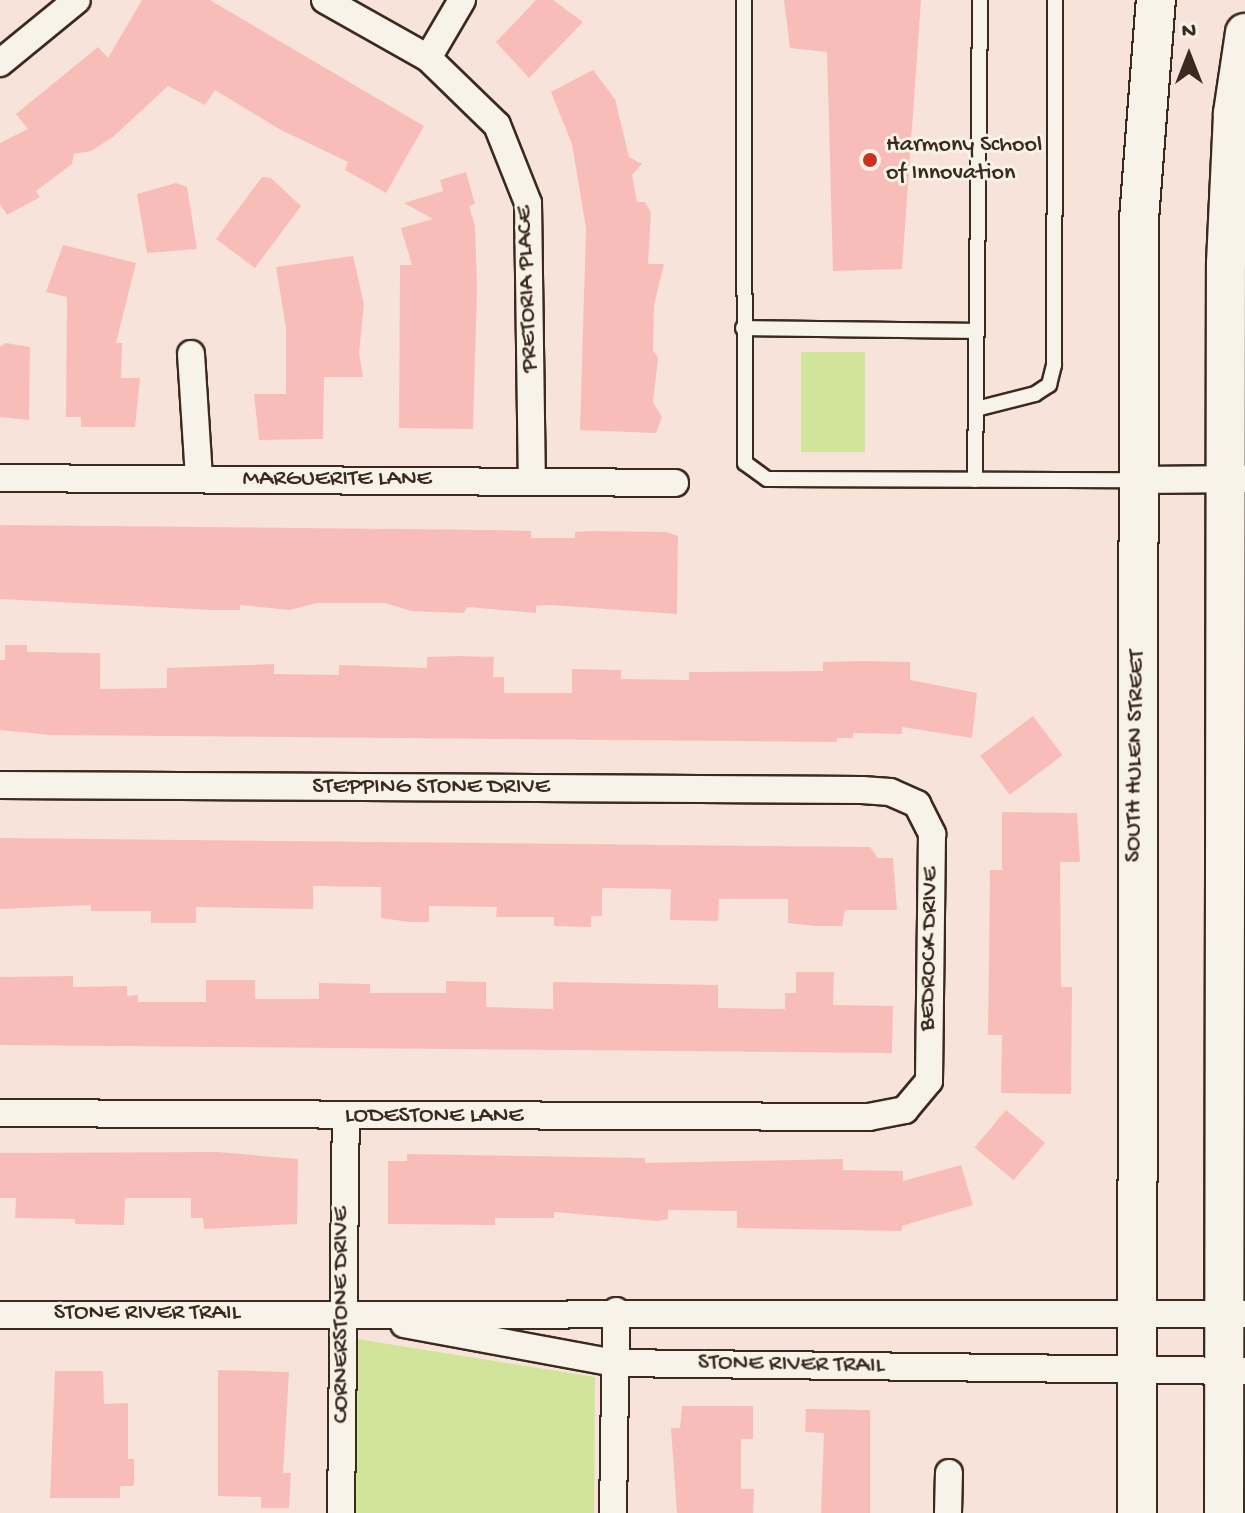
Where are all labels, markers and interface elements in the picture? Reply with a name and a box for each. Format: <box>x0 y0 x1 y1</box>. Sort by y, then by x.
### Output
north arrow <box>1149 16 1229 96</box>
text: N <box>1182 19 1196 45</box>
place label: Harmony School of Innovation <box>886 132 1042 188</box>
marker: Harmony School of Innovation <box>861 151 879 169</box>
street label: PRETORIA PLACE <box>511 205 545 373</box>
street label: MARGUERITE LANE <box>242 466 432 494</box>
street label: SOUTH HULEN STREET <box>1120 649 1152 863</box>
street label: STEPPING STONE DRIVE <box>312 774 550 802</box>
street label: BEDROCK DRIVE <box>914 867 946 1031</box>
street label: LODESTONE LANE <box>345 1103 523 1131</box>
street label: CORNERSTONE DRIVE <box>328 1207 356 1423</box>
street label: STONE RIVER TRAIL <box>54 1300 240 1328</box>
street label: STONE RIVER TRAIL <box>697 1349 885 1381</box>

